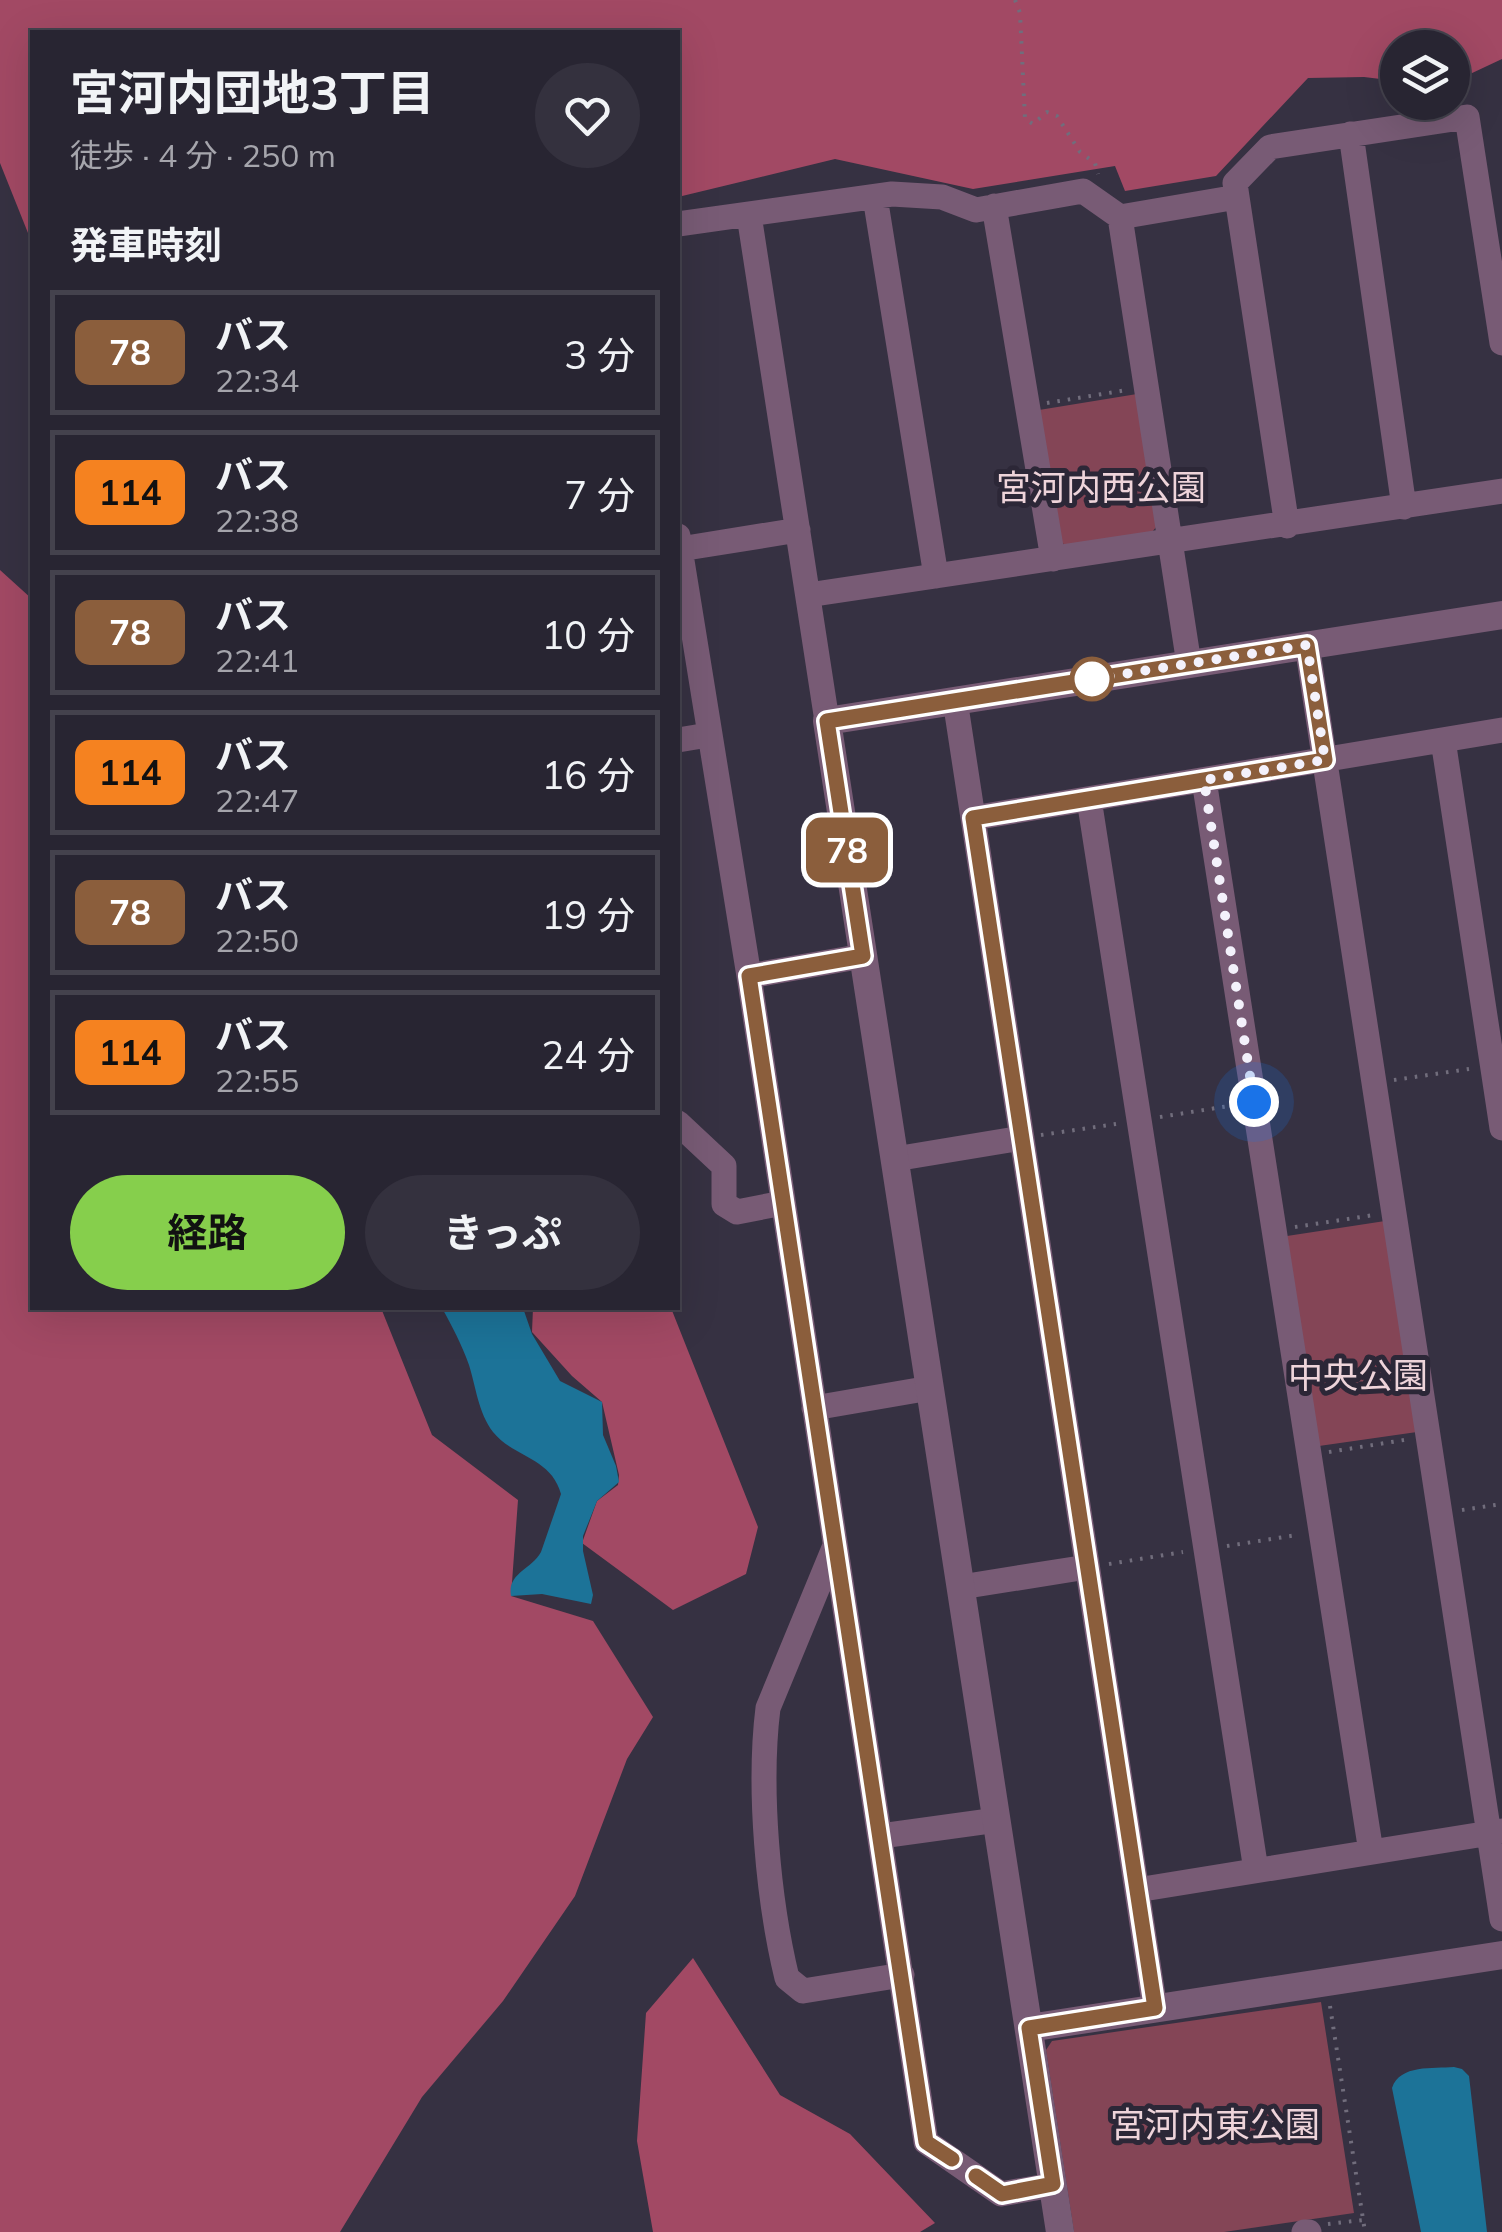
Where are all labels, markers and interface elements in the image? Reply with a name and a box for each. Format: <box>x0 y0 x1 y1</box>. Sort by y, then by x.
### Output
map controls <box>1380 30 1470 120</box>
button: layers <box>1380 30 1470 120</box>
text: 宮河内団地3丁目 <box>70 62 435 122</box>
button: heart <box>535 63 640 168</box>
text: 徒歩 · 4 分 · 250 m <box>70 135 336 175</box>
text: 発車時刻 <box>70 221 222 269</box>
text: バス <box>215 311 291 359</box>
text: 78 <box>109 330 151 374</box>
text: 3 分 <box>564 331 635 379</box>
text: 22:34 <box>215 360 299 400</box>
text: バス <box>215 451 291 499</box>
park label: 宮河内西公園 <box>996 465 1206 509</box>
text: 114 <box>98 470 162 514</box>
text: 7 分 <box>564 471 635 519</box>
text: 22:38 <box>215 500 299 540</box>
text: バス <box>215 591 291 639</box>
text: 78 <box>109 610 151 654</box>
text: 10 分 <box>541 611 635 659</box>
text: 22:41 <box>215 640 299 680</box>
unlabelled marker <box>1071 658 1113 700</box>
text: バス <box>215 731 291 779</box>
text: 114 <box>98 750 162 794</box>
text: 16 分 <box>541 751 635 799</box>
text: 22:47 <box>215 780 299 820</box>
line badge: 78 <box>802 818 892 882</box>
text: 78 <box>826 828 868 872</box>
text: バス <box>215 871 291 919</box>
text: 78 <box>109 890 151 934</box>
text: 19 分 <box>541 891 635 939</box>
text: 22:50 <box>215 920 299 960</box>
text: バス <box>215 1011 291 1059</box>
text: 114 <box>98 1030 162 1074</box>
text: 24 分 <box>541 1031 635 1079</box>
text: 22:55 <box>215 1060 299 1100</box>
your location <box>1229 1077 1279 1127</box>
button: 経路 <box>70 1175 345 1290</box>
button: きっぷ <box>365 1175 640 1290</box>
park label: 中央公園 <box>1288 1353 1428 1397</box>
park label: 宮河内東公園 <box>1110 2102 1320 2146</box>

